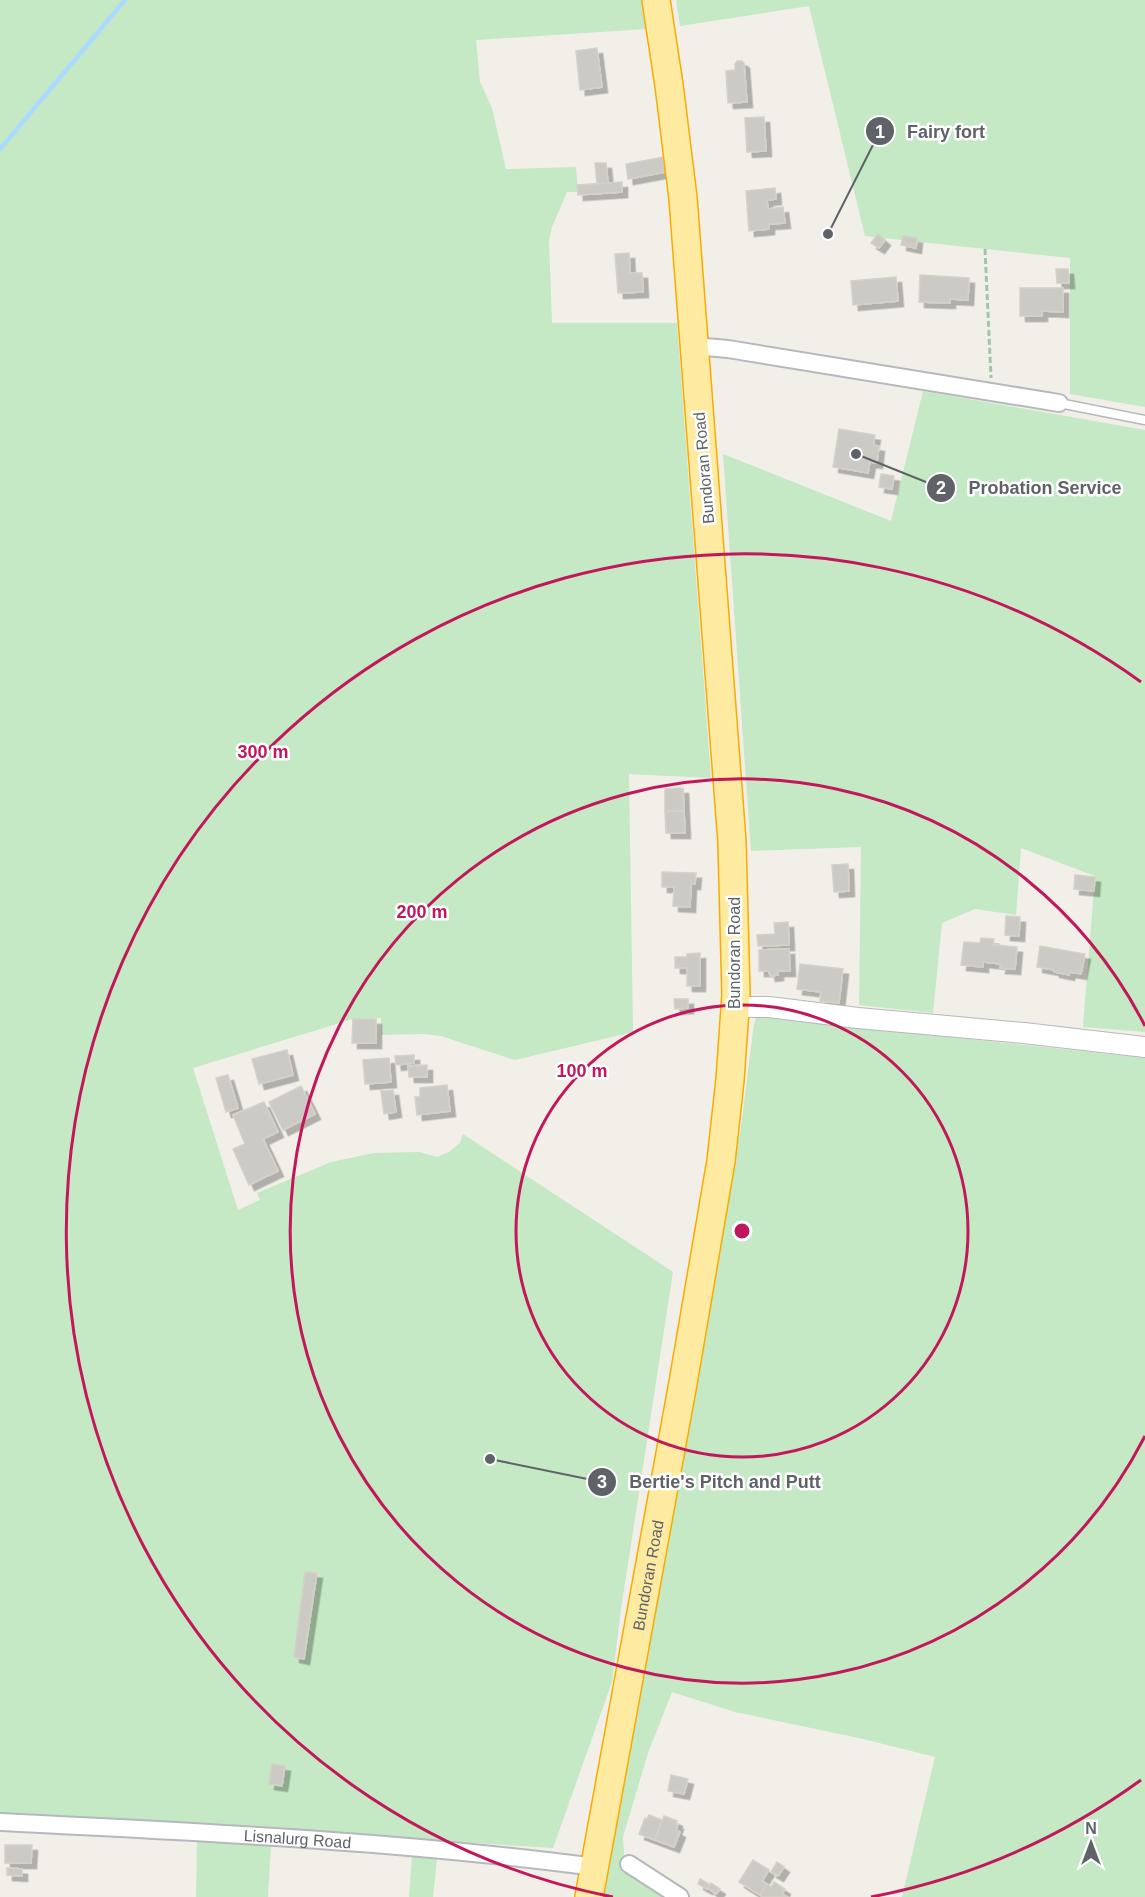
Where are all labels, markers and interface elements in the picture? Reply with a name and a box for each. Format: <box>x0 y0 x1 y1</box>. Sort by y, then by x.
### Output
callout: Fairy fort <box>865 113 997 149</box>
text: 1 <box>875 122 885 142</box>
text: Fairy fort <box>907 122 985 142</box>
street label: Bundoran Road <box>691 411 717 525</box>
callout: Probation Service <box>926 470 1133 506</box>
text: 2 <box>936 478 946 498</box>
text: Probation Service <box>968 478 1122 498</box>
text: 300 m <box>237 742 289 762</box>
street label: Bundoran Road <box>726 897 743 1009</box>
text: 200 m <box>396 902 448 922</box>
text: 100 m <box>556 1061 608 1081</box>
centre of rings <box>732 1221 752 1241</box>
callout: Bertie's Pitch and Putt <box>587 1464 832 1500</box>
text: 3 <box>597 1472 607 1492</box>
text: Bertie's Pitch and Putt <box>629 1472 821 1492</box>
street label: Bundoran Road <box>629 1519 666 1632</box>
north arrow <box>1061 1813 1121 1873</box>
text: N <box>1085 1820 1097 1837</box>
street label: Lisnalurg Road <box>243 1827 352 1851</box>

